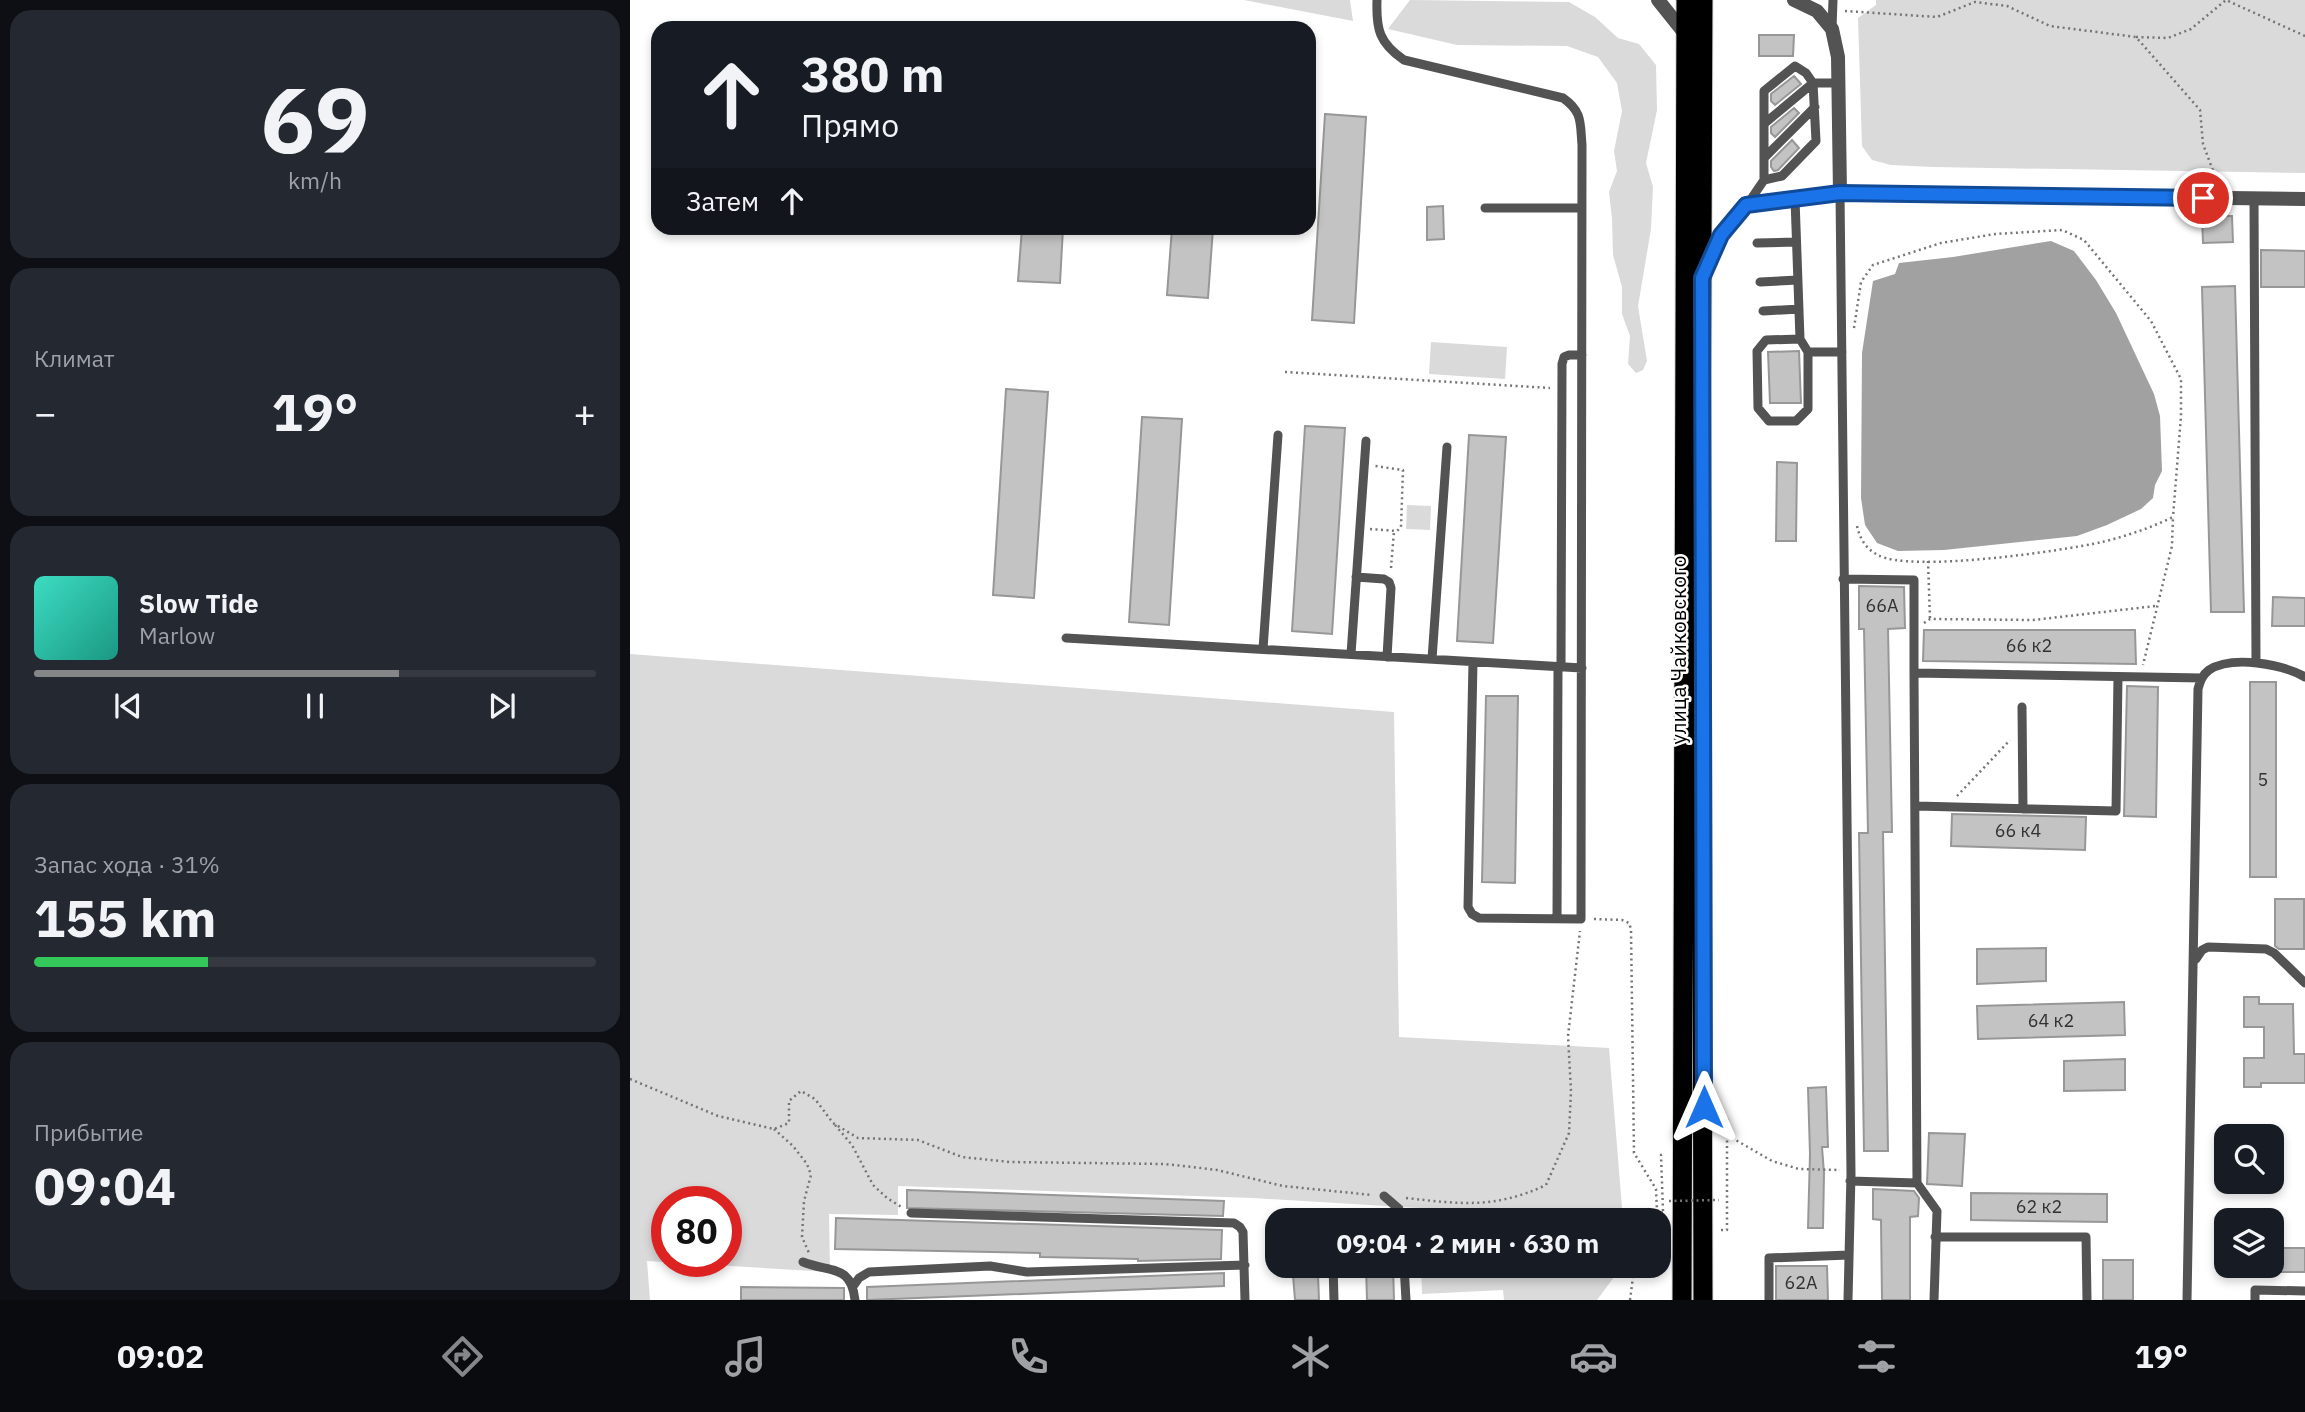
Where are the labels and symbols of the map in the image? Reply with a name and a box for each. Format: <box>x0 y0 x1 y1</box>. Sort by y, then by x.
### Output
pin <box>2173 168 2233 228</box>
street label: улица Чайковского <box>1664 556 1692 744</box>
house number: 66А <box>1865 594 1899 617</box>
house number: 66 к2 <box>2006 634 2052 657</box>
house number: 5 <box>2258 768 2268 791</box>
house number: 66 к4 <box>1995 819 2041 842</box>
house number: 64 к2 <box>2028 1009 2074 1032</box>
position arrow <box>1667 1070 1741 1144</box>
speed limit sign: 80 <box>651 1186 742 1277</box>
house number: 62 к2 <box>2016 1195 2062 1218</box>
house number: 62А <box>1784 1271 1818 1294</box>

